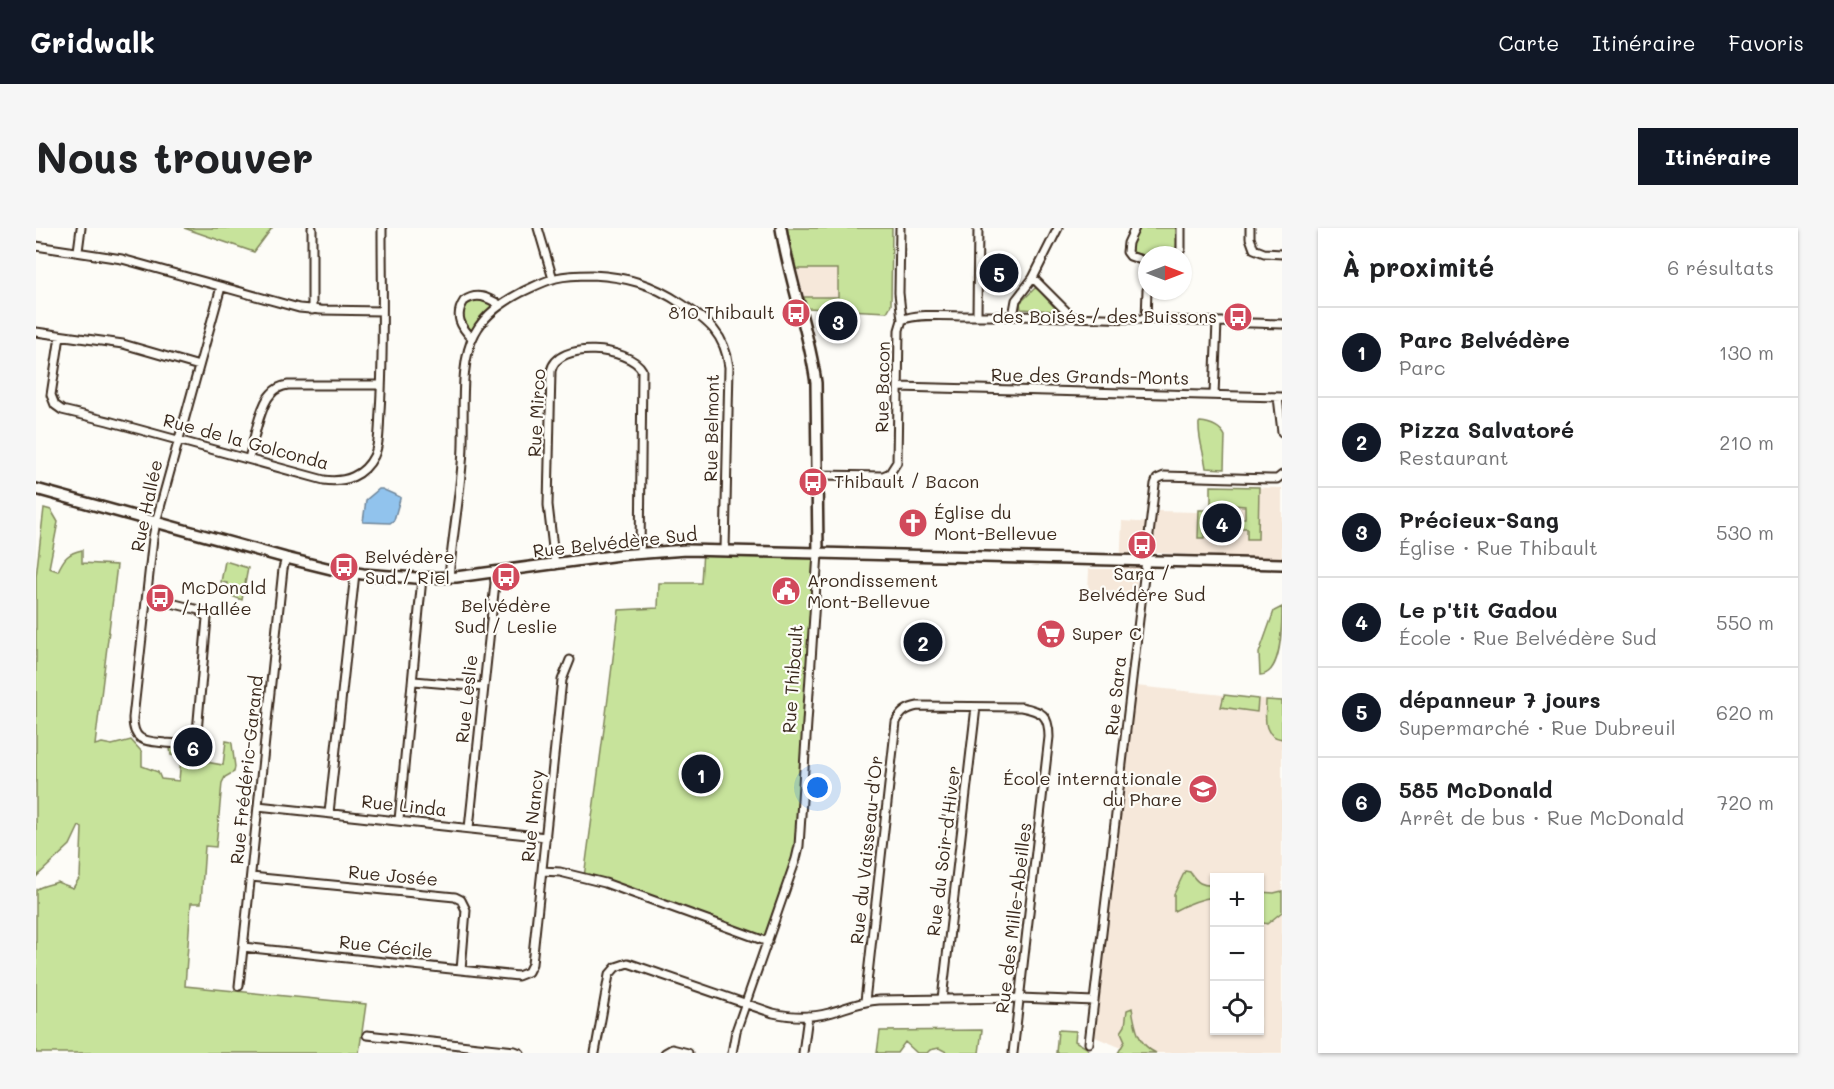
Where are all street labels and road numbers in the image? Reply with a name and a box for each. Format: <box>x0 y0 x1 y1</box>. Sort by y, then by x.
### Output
street label: Rue Bacon <box>869 341 895 433</box>
street label: Rue des Grands-Monts <box>991 362 1189 390</box>
street label: Rue Mirco <box>522 368 550 458</box>
street label: Rue Belmont <box>698 374 724 482</box>
street label: Rue de la Golconda <box>161 407 332 475</box>
street label: Rue Hallée <box>125 457 167 554</box>
street label: Rue Belvédère Sud <box>532 521 698 563</box>
street label: Rue Thibault <box>776 624 808 734</box>
street label: Rue Leslie <box>449 653 483 744</box>
street label: Rue Sara <box>1099 655 1131 737</box>
street label: Rue Frédéric-Garand <box>224 674 268 866</box>
street label: Rue du Vaisseau-d'Or <box>844 754 888 945</box>
street label: Rue du Soir-d'Hiver <box>921 764 965 938</box>
street label: Rue Nancy <box>515 769 549 863</box>
street label: Rue Linda <box>360 789 448 821</box>
street label: Rue des Mille-Abeilles <box>989 821 1037 1015</box>
street label: Rue Josée <box>347 859 439 891</box>
street label: Rue Cécile <box>338 929 434 963</box>

